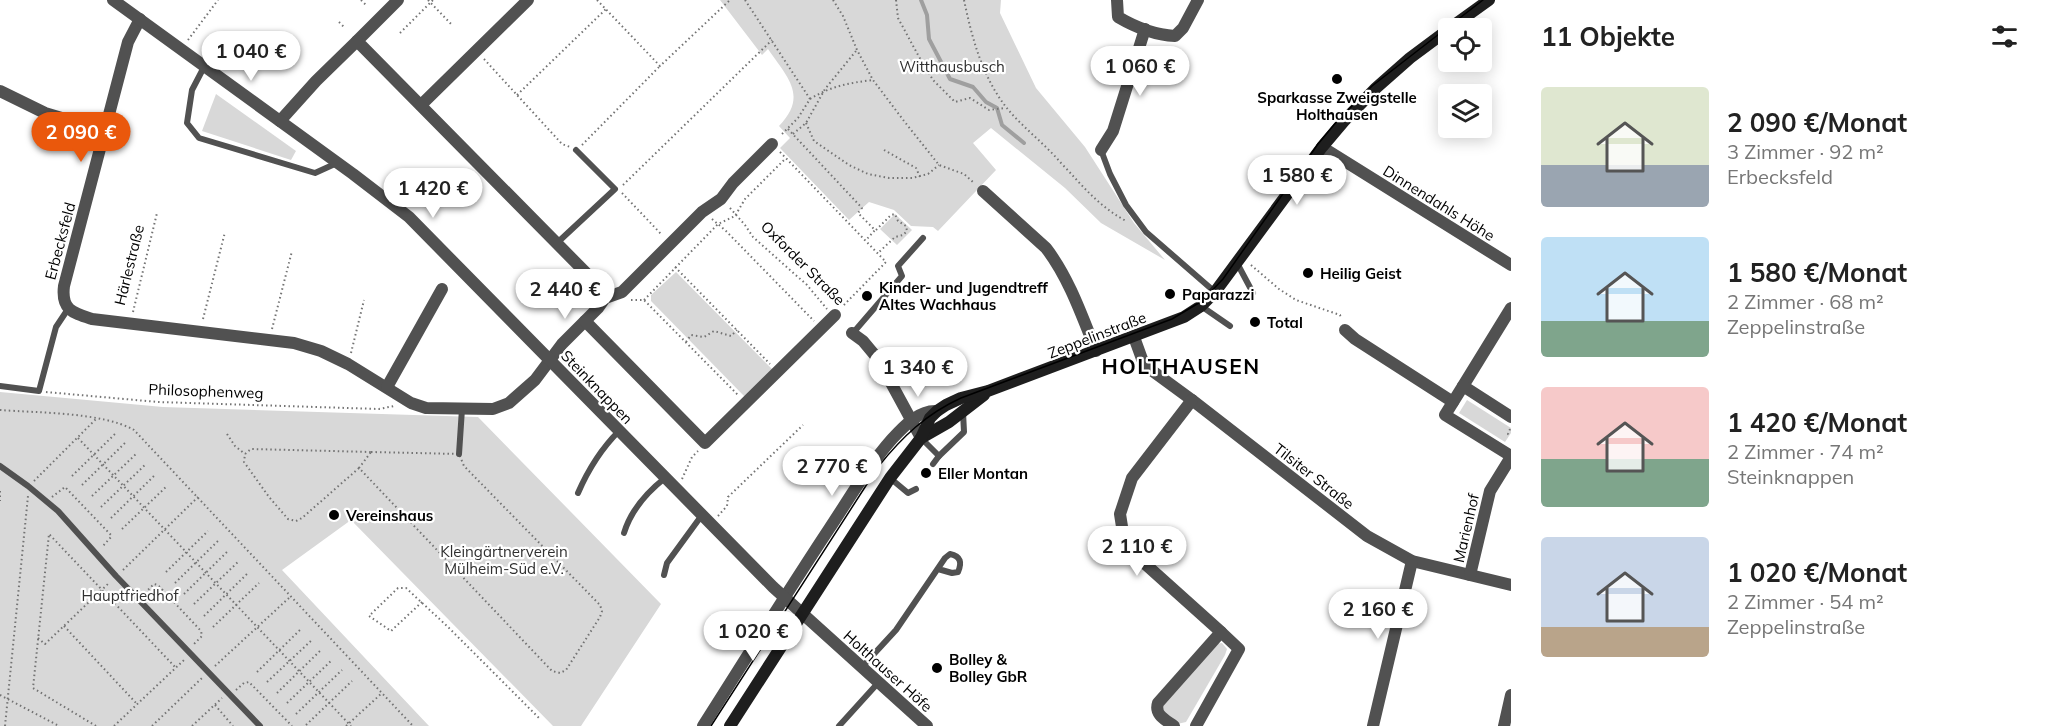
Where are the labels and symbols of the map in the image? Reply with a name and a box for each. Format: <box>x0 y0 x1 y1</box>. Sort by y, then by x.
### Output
pin: 1 040 € <box>196 31 306 82</box>
pin: 1 060 € <box>1085 46 1195 97</box>
park label: Witthausbusch <box>899 57 1005 76</box>
marker: Sparkasse Zweigstelle Holthausen <box>1330 72 1344 86</box>
place label: Sparkasse Zweigstelle Holthausen <box>1257 88 1417 124</box>
pin: 2 090 € <box>26 112 136 163</box>
pin: 1 580 € <box>1242 155 1352 206</box>
street label: Dinnendahls Höhe <box>1380 161 1498 245</box>
pin: 1 420 € <box>378 168 488 219</box>
street label: Erbecksfeld <box>41 200 79 282</box>
street label: Oxforder Straße <box>757 217 849 309</box>
street label: Härlestraße <box>110 223 148 307</box>
place label: Heilig Geist <box>1320 264 1402 283</box>
marker: Heilig Geist <box>1301 266 1315 280</box>
pin: 2 440 € <box>510 269 620 320</box>
place label: Kinder- und Jugendtreff Altes Wachhaus <box>879 278 1048 314</box>
place label: Paparazzi <box>1182 285 1254 304</box>
marker: Paparazzi <box>1163 287 1177 301</box>
marker: Kinder- und Jugendtreff Altes Wachhaus <box>860 289 874 303</box>
street label: Zeppelinstraße <box>1045 308 1149 362</box>
place label: Total <box>1267 313 1303 332</box>
marker: Total <box>1248 315 1262 329</box>
street label: Steinknappen <box>557 346 637 428</box>
pin: 1 340 € <box>863 347 973 398</box>
district label: HOLTHAUSEN <box>1101 353 1261 379</box>
street label: Philosophenweg <box>148 379 264 403</box>
street label: Tilsiter Straße <box>1270 439 1358 513</box>
pin: 2 770 € <box>777 446 887 497</box>
place label: Eller Montan <box>938 464 1028 483</box>
marker: Eller Montan <box>919 466 933 480</box>
street label: Marienhof <box>1449 491 1483 564</box>
place label: Vereinshaus <box>345 506 433 525</box>
marker: Vereinshaus <box>327 508 341 522</box>
pin: 2 110 € <box>1082 526 1192 577</box>
park label: Kleingärtnerverein Mülheim-Süd e.V. <box>440 542 568 578</box>
park label: Hauptfriedhof <box>82 586 179 605</box>
pin: 2 160 € <box>1323 589 1433 640</box>
pin: 1 020 € <box>698 611 808 662</box>
street label: Holthauser Höfe <box>840 626 936 716</box>
place label: Bolley & Bolley GbR <box>949 650 1028 686</box>
marker: Bolley & Bolley GbR <box>930 661 944 675</box>

